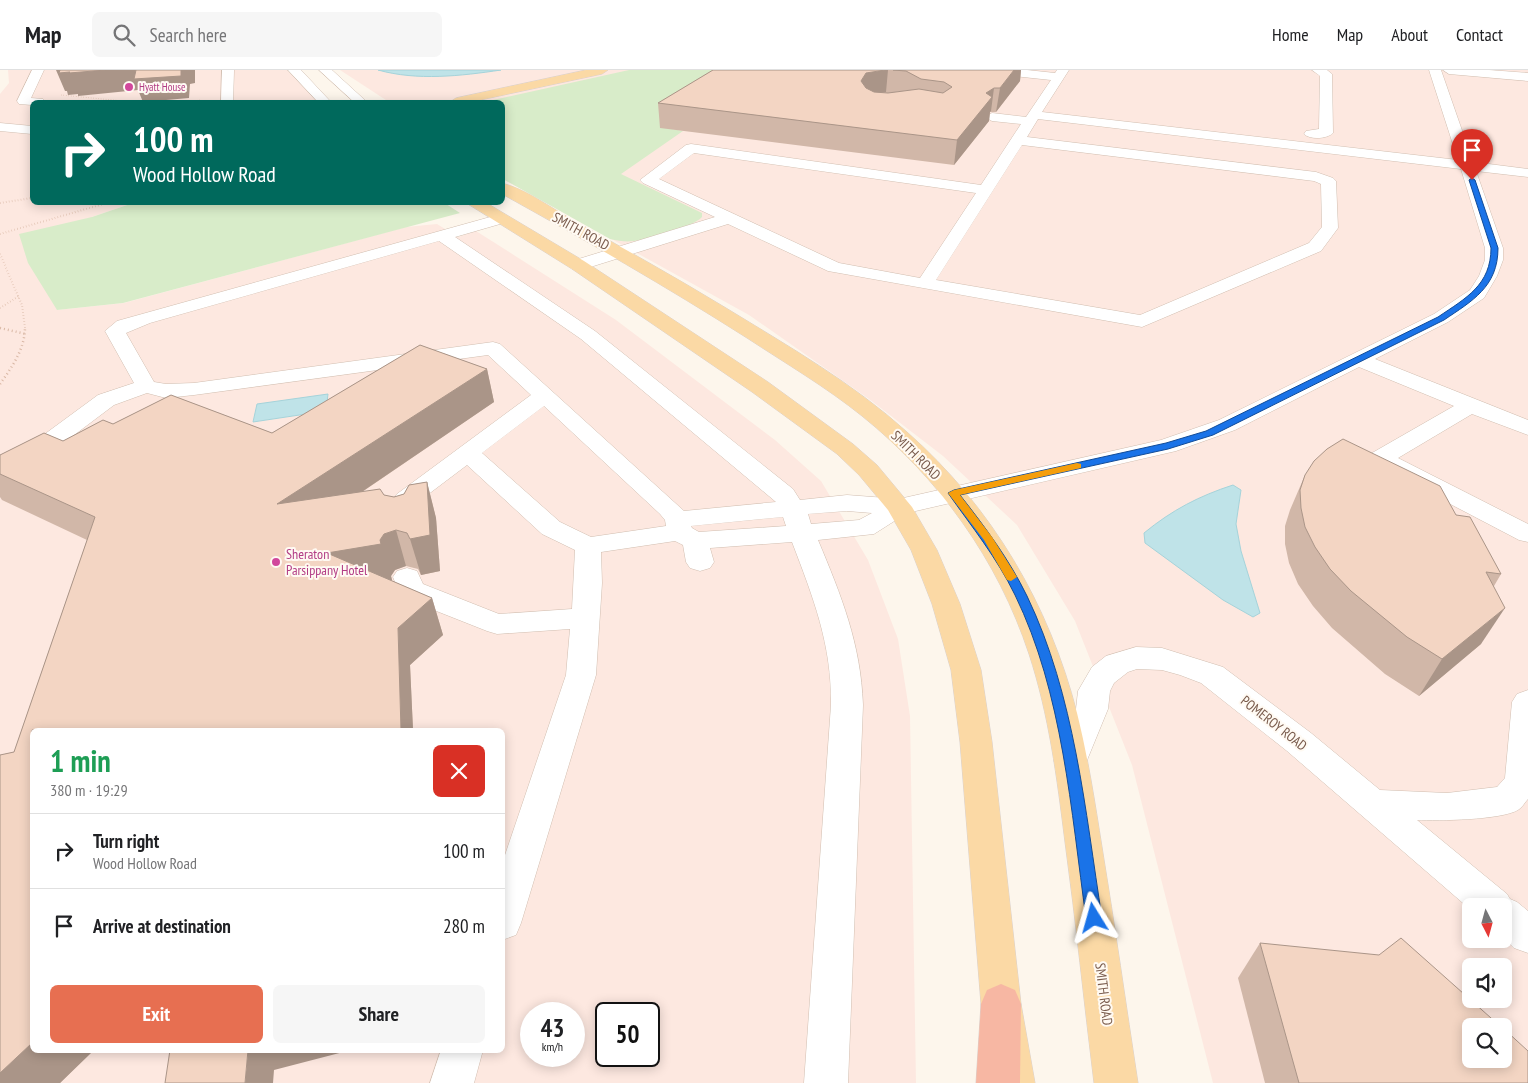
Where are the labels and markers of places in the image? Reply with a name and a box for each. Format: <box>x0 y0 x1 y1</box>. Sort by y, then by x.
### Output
place label: Hyatt House <box>139 80 186 94</box>
marker: Hyatt House <box>123 81 135 93</box>
pin <box>1451 129 1493 180</box>
place label: Sheraton Parsippany Hotel <box>286 545 368 579</box>
marker: Sheraton Parsippany Hotel <box>270 556 282 568</box>

